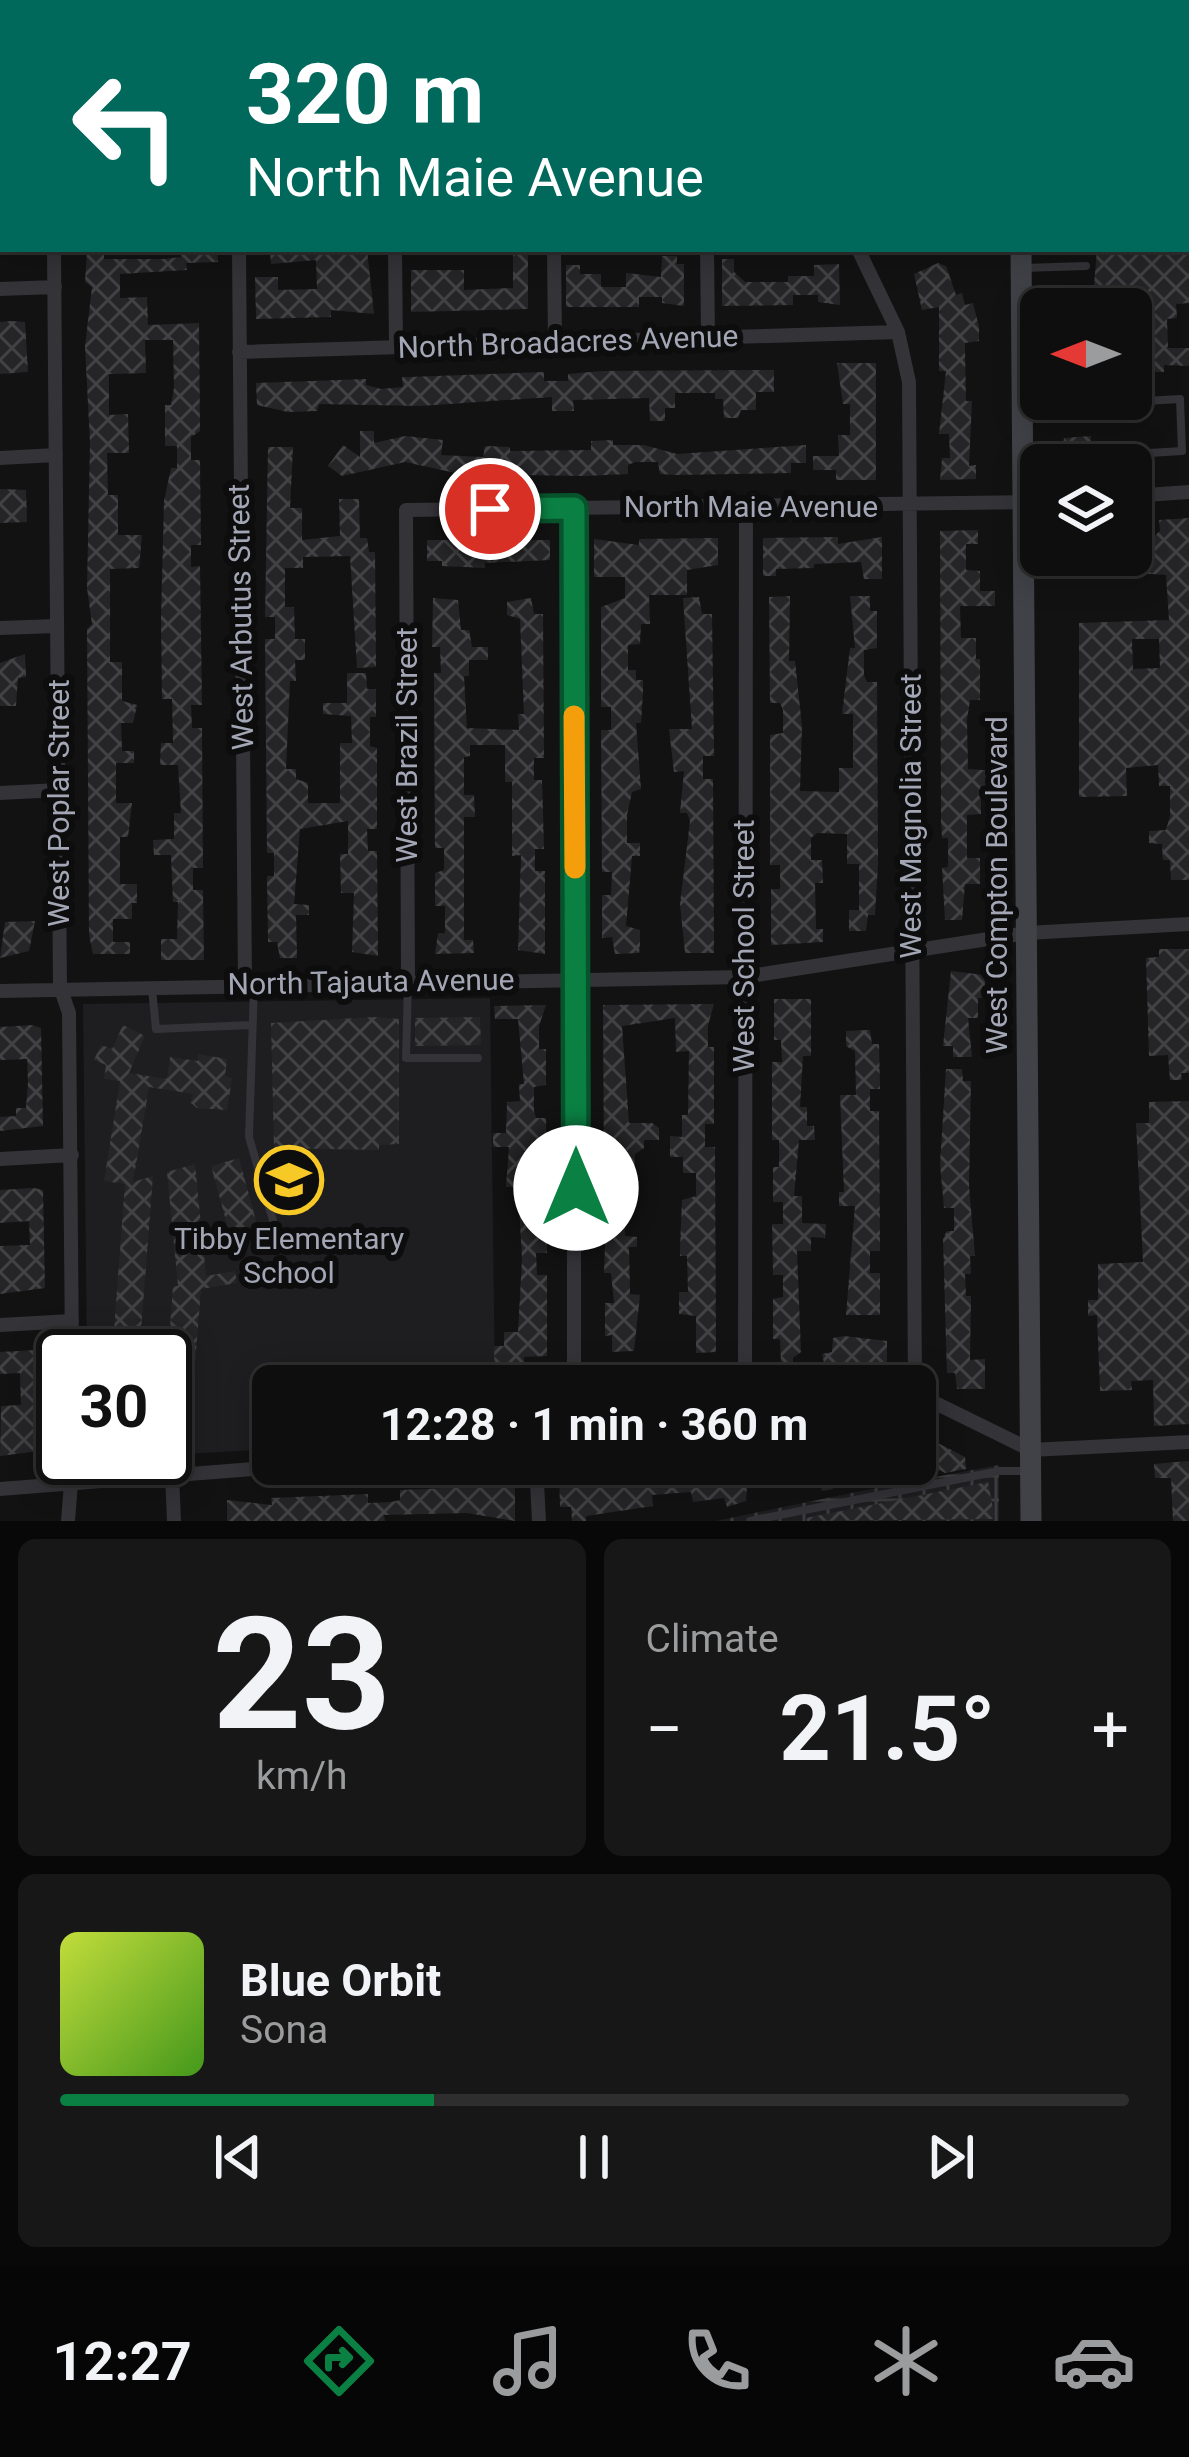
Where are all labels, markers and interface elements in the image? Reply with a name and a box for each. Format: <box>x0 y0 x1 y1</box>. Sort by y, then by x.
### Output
text: 320 m <box>246 45 484 144</box>
icon: left <box>48 48 204 204</box>
text: North Maie Avenue <box>246 146 704 209</box>
north arrow <box>1020 288 1152 420</box>
map controls <box>1020 288 1152 576</box>
street label: North Broadacres Avenue <box>397 318 739 365</box>
button: layers <box>1020 444 1152 576</box>
pin <box>439 458 541 560</box>
icon: arrive <box>457 476 523 542</box>
street label: West Arbutus Street <box>221 484 260 750</box>
street label: North Maie Avenue <box>624 489 878 524</box>
street label: West Brazil Street <box>389 627 424 863</box>
street label: West Magnolia Street <box>893 673 928 959</box>
street label: West Poplar Street <box>41 679 76 927</box>
street label: West Compton Boulevard <box>979 716 1014 1054</box>
street label: West School Street <box>726 820 761 1072</box>
street label: North Tajauta Avenue <box>227 961 515 1002</box>
position arrow <box>513 1125 639 1251</box>
school or university icon: Tibby Elementary School <box>254 1145 324 1215</box>
place label: Tibby Elementary School <box>174 1221 404 1290</box>
speed limit sign: 30 <box>36 1329 192 1485</box>
text: 12:28 · 1 min · 360 m <box>380 1398 808 1451</box>
text: 23 <box>212 1583 391 1766</box>
text: Climate <box>646 1616 779 1662</box>
text: 21.5° <box>779 1677 995 1782</box>
text: − <box>646 1691 683 1768</box>
text: + <box>1092 1691 1129 1768</box>
text: km/h <box>256 1753 348 1799</box>
text: Blue Orbit <box>240 1954 441 2007</box>
text: Sona <box>240 2007 328 2053</box>
icon: previous <box>205 2124 271 2190</box>
icon: pause <box>561 2124 627 2190</box>
icon: next <box>918 2124 984 2190</box>
icon: directions <box>297 2319 381 2403</box>
icon: music <box>486 2319 570 2403</box>
icon: phone <box>675 2319 759 2403</box>
icon: climate <box>864 2319 948 2403</box>
icon: car <box>1052 2319 1136 2403</box>
text: 12:27 <box>52 2330 192 2393</box>

